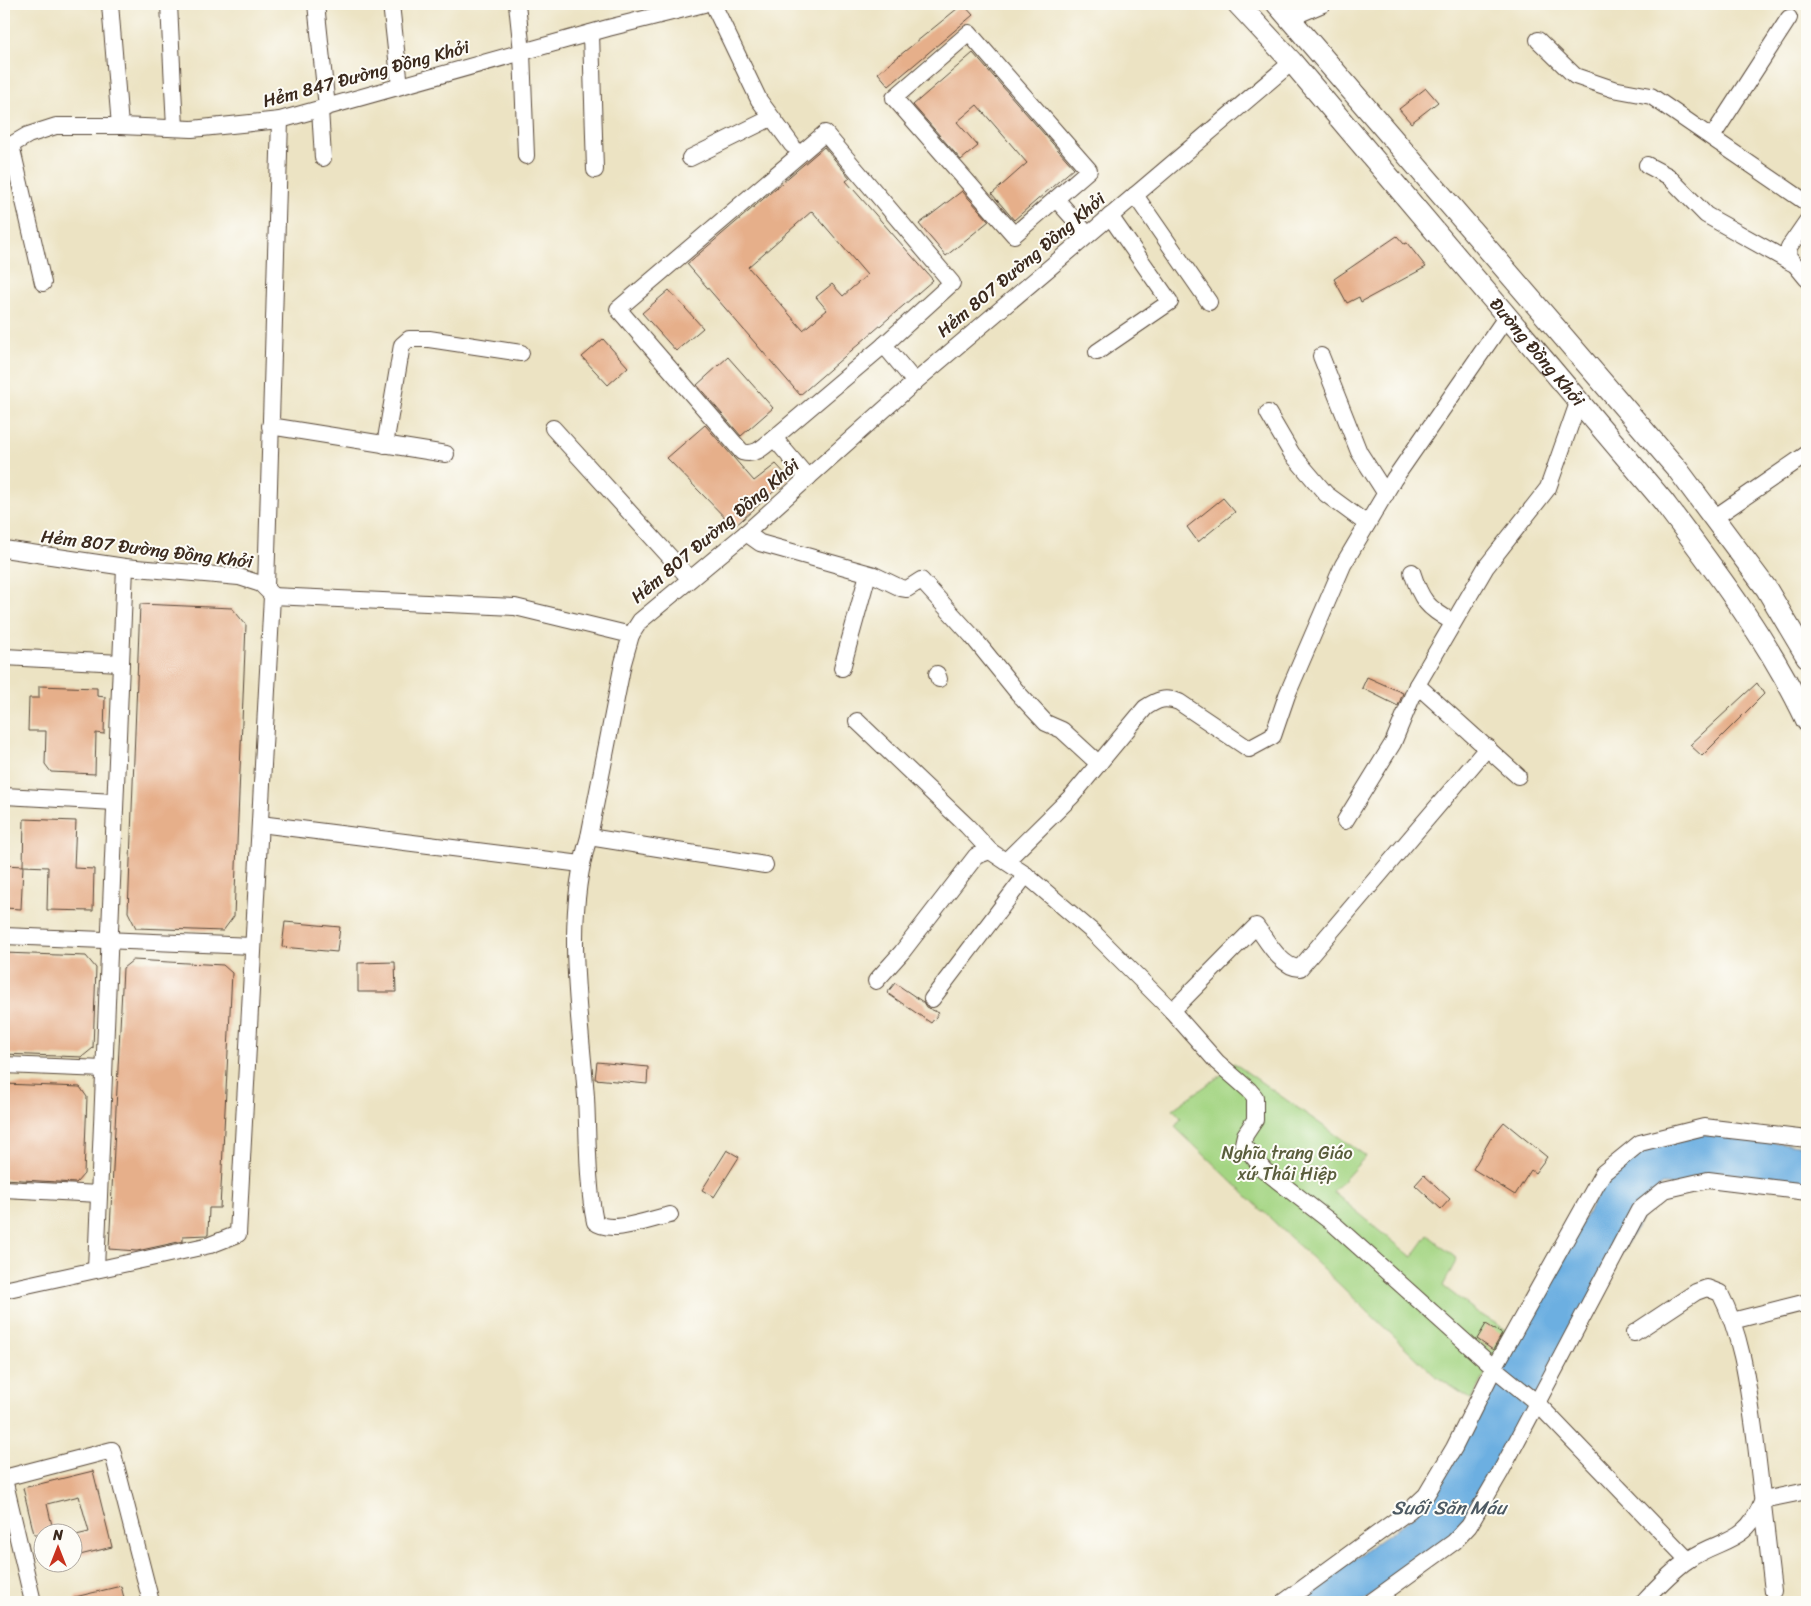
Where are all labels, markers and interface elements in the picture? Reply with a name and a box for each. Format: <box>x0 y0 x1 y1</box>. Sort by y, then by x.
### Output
street label: Hẻm 847 Đường Đồng Khởi <box>259 31 474 117</box>
street label: Hẻm 807 Đường Đồng Khởi <box>929 184 1114 346</box>
street label: Đường Đồng Khởi <box>1481 290 1594 415</box>
street label: Hẻm 807 Đường Đồng Khởi <box>623 450 808 612</box>
street label: Hẻm 807 Đường Đồng Khởi <box>39 520 256 578</box>
park label: Nghĩa trang Giáo xứ Thái Hiệp <box>1221 1137 1353 1190</box>
water label: Suối Săn Máu <box>1392 1491 1509 1524</box>
text: N <box>52 1523 63 1548</box>
north arrow <box>32 1524 82 1574</box>

